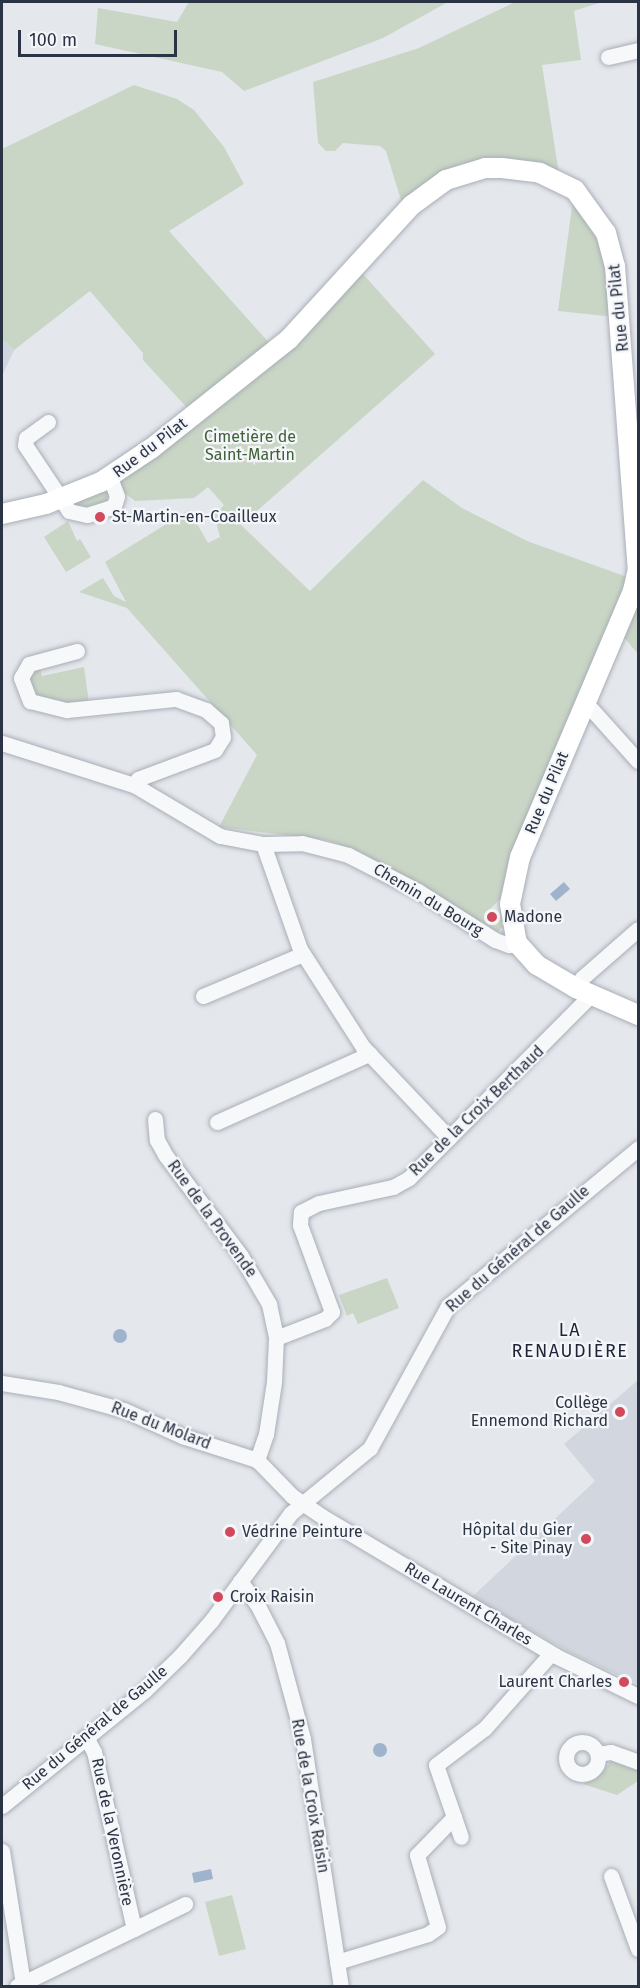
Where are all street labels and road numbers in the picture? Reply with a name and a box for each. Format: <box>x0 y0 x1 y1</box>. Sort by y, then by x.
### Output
street label: Rue du Pilat <box>605 263 633 353</box>
street label: Rue du Pilat <box>109 414 191 482</box>
street label: Rue du Pilat <box>521 749 573 837</box>
street label: Chemin du Bourg <box>370 860 486 940</box>
street label: Rue de la Croix Berthaud <box>406 1042 548 1180</box>
street label: Rue de la Provende <box>163 1157 261 1281</box>
street label: Rue du Général de Gaulle <box>442 1181 594 1317</box>
street label: Rue du Molard <box>108 1398 214 1454</box>
street label: Rue Laurent Charles <box>401 1558 535 1650</box>
street label: Rue du Général de Gaulle <box>18 1662 172 1794</box>
street label: Rue de la Croix Raisin <box>287 1717 333 1875</box>
street label: Rue de la Veronnière <box>87 1756 137 1908</box>

